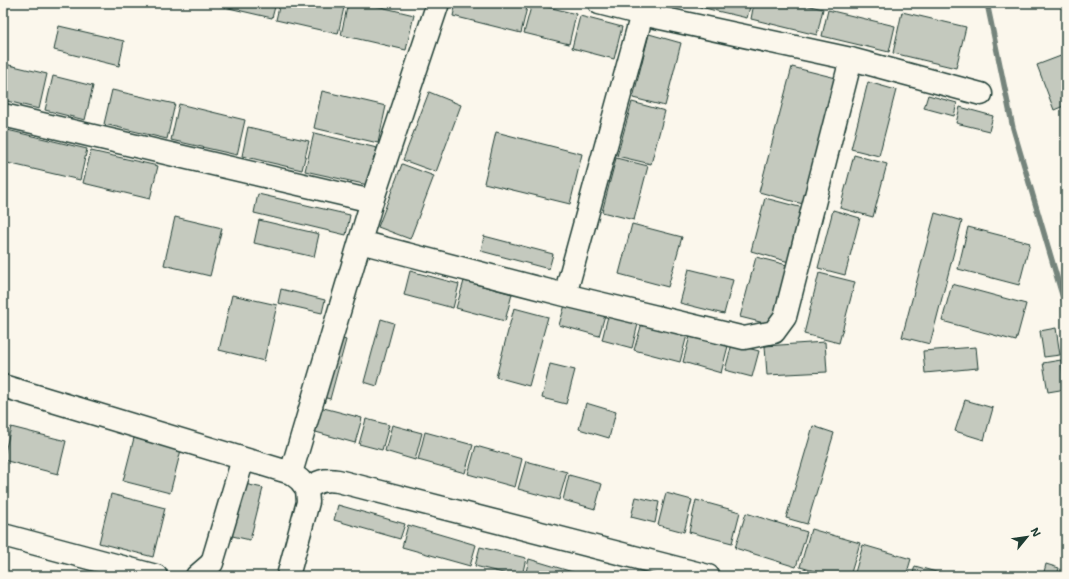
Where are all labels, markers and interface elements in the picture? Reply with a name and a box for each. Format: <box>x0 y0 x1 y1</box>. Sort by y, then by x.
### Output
north arrow <box>1007 517 1047 557</box>
text: N <box>1027 525 1044 540</box>

